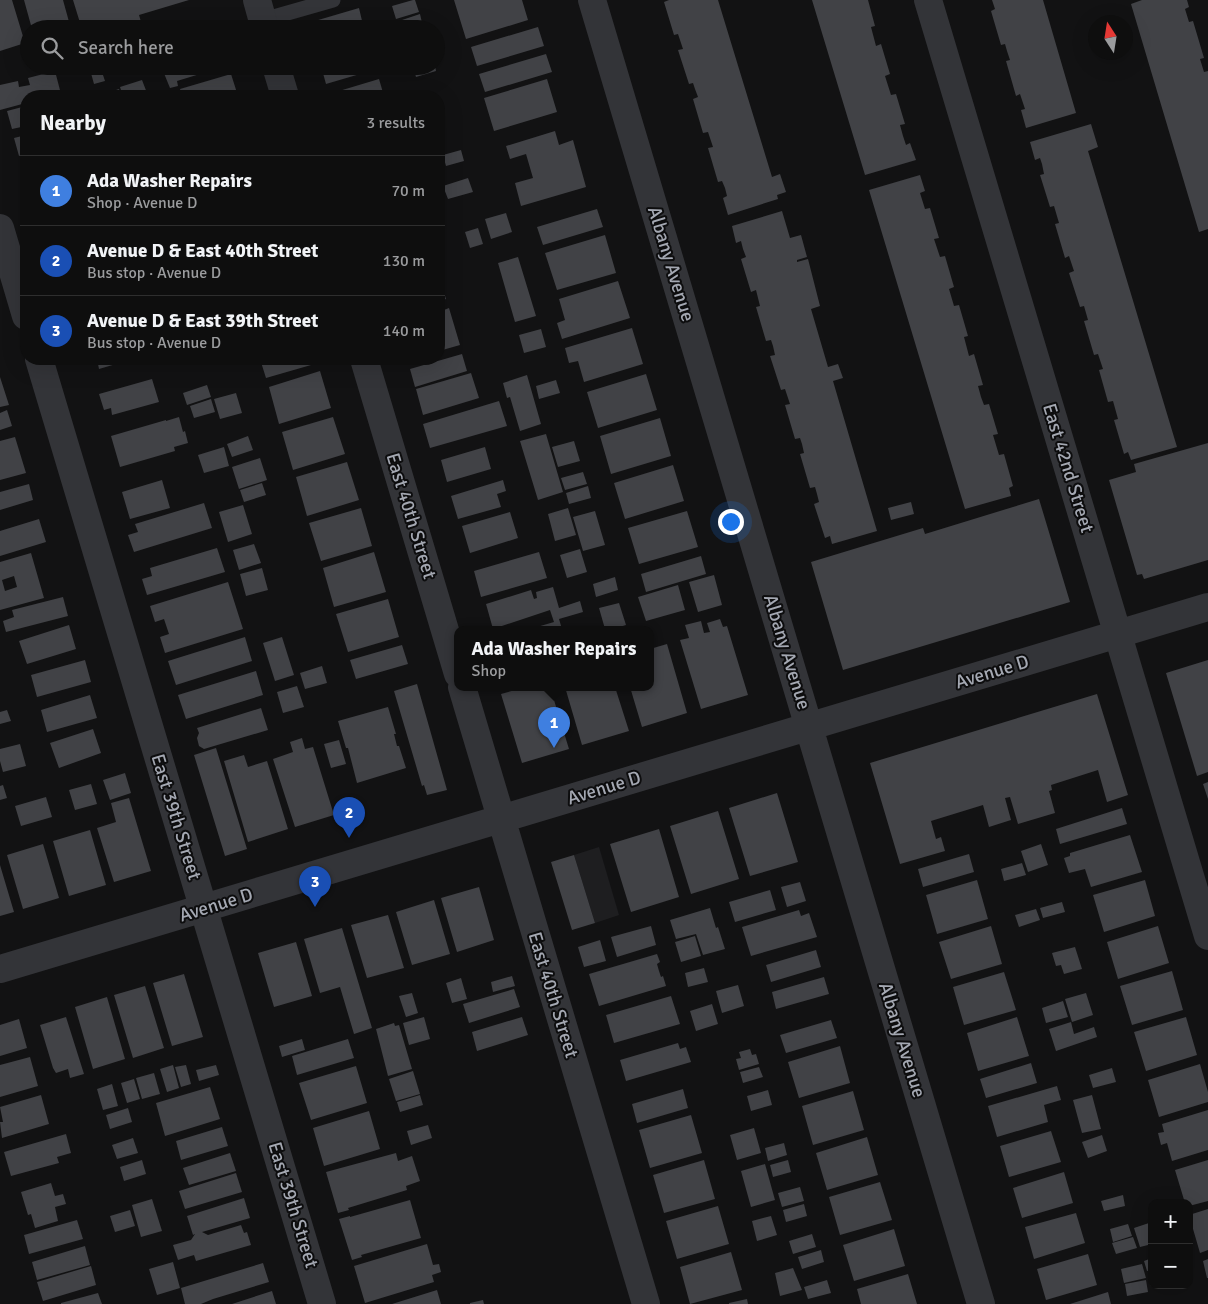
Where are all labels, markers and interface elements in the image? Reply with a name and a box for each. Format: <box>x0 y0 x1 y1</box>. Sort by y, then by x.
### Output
north arrow <box>1088 15 1133 60</box>
search box <box>20 20 445 75</box>
icon: search <box>38 34 66 62</box>
text: Search here <box>78 36 174 60</box>
text: Nearby <box>40 110 106 136</box>
text: 3 results <box>366 113 425 133</box>
text: Ada Washer Repairs <box>87 169 252 193</box>
text: 1 <box>52 181 60 201</box>
text: 70 m <box>391 181 425 201</box>
text: Shop · Avenue D <box>87 193 197 213</box>
street label: Albany Avenue <box>642 203 700 325</box>
text: Avenue D & East 40th Street <box>87 239 318 263</box>
text: 2 <box>52 251 60 271</box>
text: 130 m <box>383 251 425 271</box>
text: Bus stop · Avenue D <box>87 263 221 283</box>
text: Avenue D & East 39th Street <box>87 309 318 333</box>
text: 3 <box>52 321 60 341</box>
text: 140 m <box>383 321 425 341</box>
text: Bus stop · Avenue D <box>87 333 221 353</box>
street label: East 42nd Street <box>1037 400 1099 536</box>
street label: East 40th Street <box>380 450 442 582</box>
your location <box>718 509 744 535</box>
street label: Albany Avenue <box>758 591 816 713</box>
popup <box>454 626 654 691</box>
text: Ada Washer Repairs <box>472 637 636 661</box>
street label: Avenue D <box>952 649 1032 695</box>
text: Shop <box>472 661 506 681</box>
pin: 1 <box>538 707 570 748</box>
street label: East 39th Street <box>145 751 207 883</box>
street label: Avenue D <box>564 765 644 811</box>
pin: 2 <box>333 797 365 838</box>
pin: 3 <box>299 866 331 907</box>
street label: Avenue D <box>176 882 256 928</box>
street label: East 40th Street <box>522 929 584 1061</box>
street label: Albany Avenue <box>873 979 931 1101</box>
street label: East 39th Street <box>262 1139 324 1271</box>
map controls <box>1148 1199 1193 1289</box>
button: + <box>1148 1199 1193 1244</box>
button: − <box>1148 1244 1193 1289</box>

